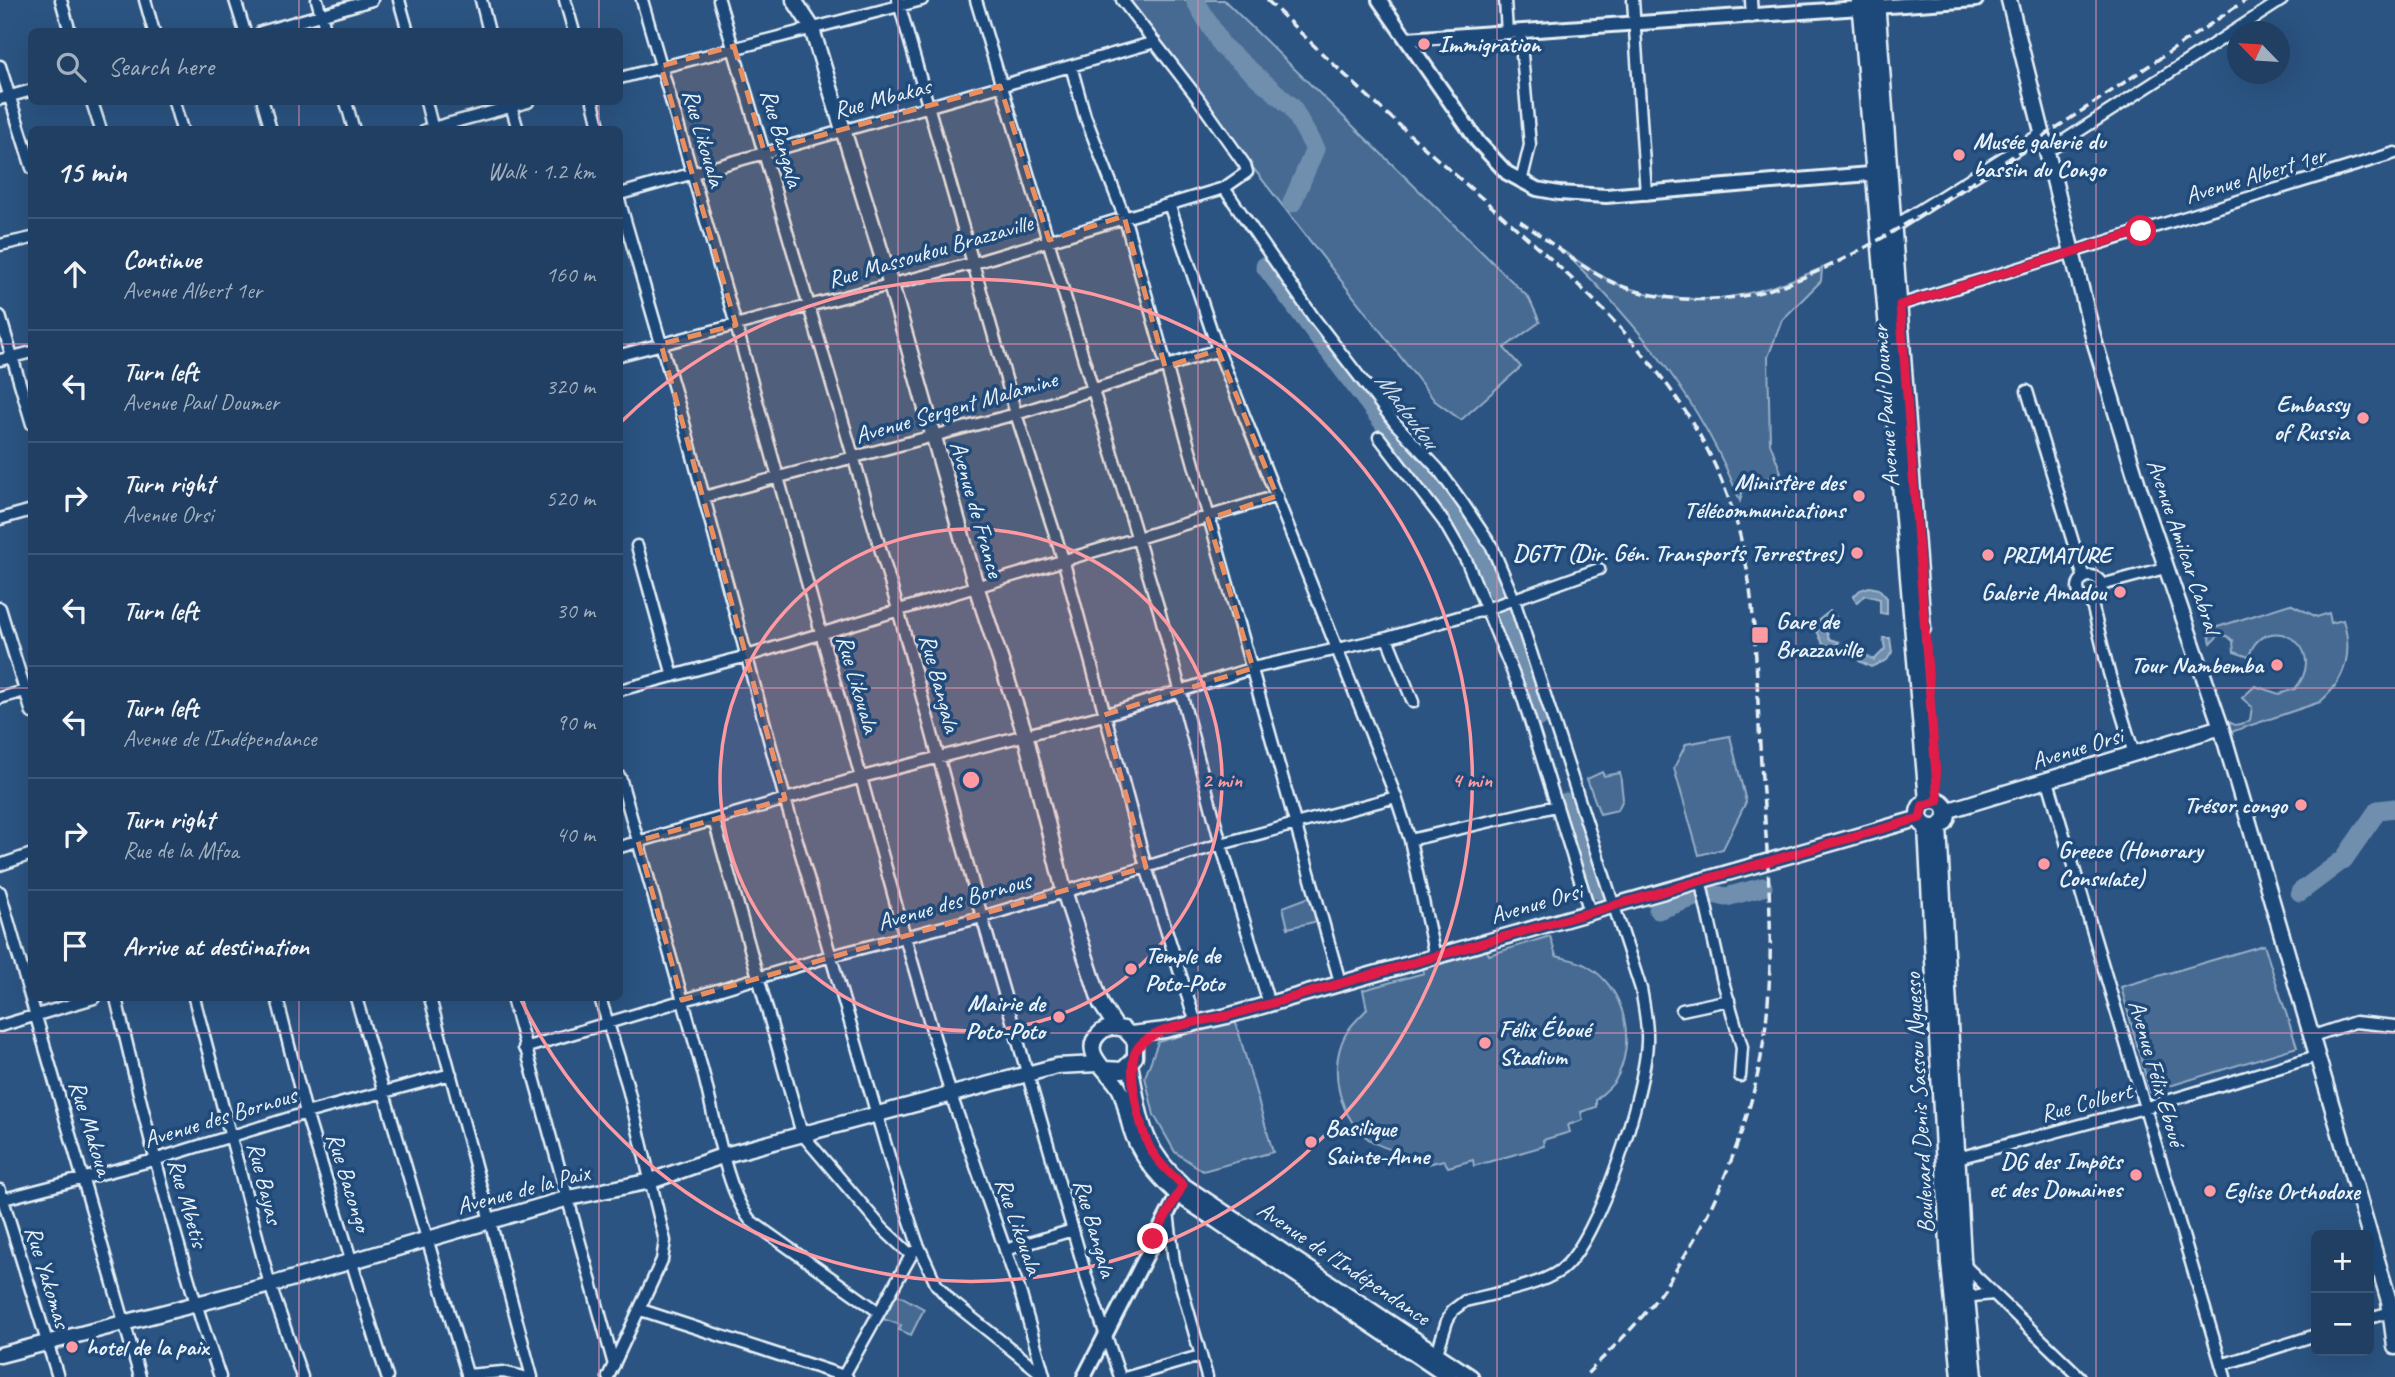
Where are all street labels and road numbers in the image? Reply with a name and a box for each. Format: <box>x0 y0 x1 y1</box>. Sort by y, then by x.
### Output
street label: Rue Mbakas <box>830 70 936 125</box>
street label: Rue Likouala <box>676 86 733 192</box>
street label: Rue Bangala <box>754 86 811 192</box>
street label: Avenue Albert 1er <box>2181 139 2331 211</box>
street label: Rue Massoukou Brazzaville <box>824 207 1038 295</box>
street label: Avenue Paul Doumer <box>1864 321 1906 488</box>
street label: Avenue Sergent Malamine <box>851 363 1063 450</box>
street label: Avenue de France <box>943 437 1011 583</box>
street label: Avenue Amilcar Cabral <box>2140 455 2229 641</box>
street label: Rue Bangala <box>913 631 968 737</box>
street label: Rue Likouala <box>830 632 887 738</box>
street label: Avenue Orsi <box>2028 719 2129 776</box>
street label: Avenue des Bornous <box>874 864 1037 937</box>
street label: Avenue Orsi <box>1487 875 1588 930</box>
street label: Boulevard Denis Sassou Nguesso <box>1897 970 1941 1234</box>
street label: Avenue Félix Eboué <box>2122 997 2193 1154</box>
street label: Rue Colbert <box>2037 1075 2137 1129</box>
street label: Rue Makoua <box>62 1077 120 1181</box>
street label: Avenue des Bornous <box>140 1079 303 1154</box>
street label: Rue Bacongo <box>320 1129 379 1237</box>
street label: Rue Bayas <box>240 1139 290 1229</box>
street label: Rue Mbetis <box>161 1155 215 1253</box>
street label: Avenue de la Paix <box>453 1156 594 1221</box>
street label: Rue Likouala <box>989 1174 1050 1280</box>
street label: Rue Bangala <box>1067 1176 1124 1282</box>
street label: Avenue de l'Indépendance <box>1252 1194 1438 1333</box>
street label: Rue Yakomas <box>18 1222 78 1333</box>

